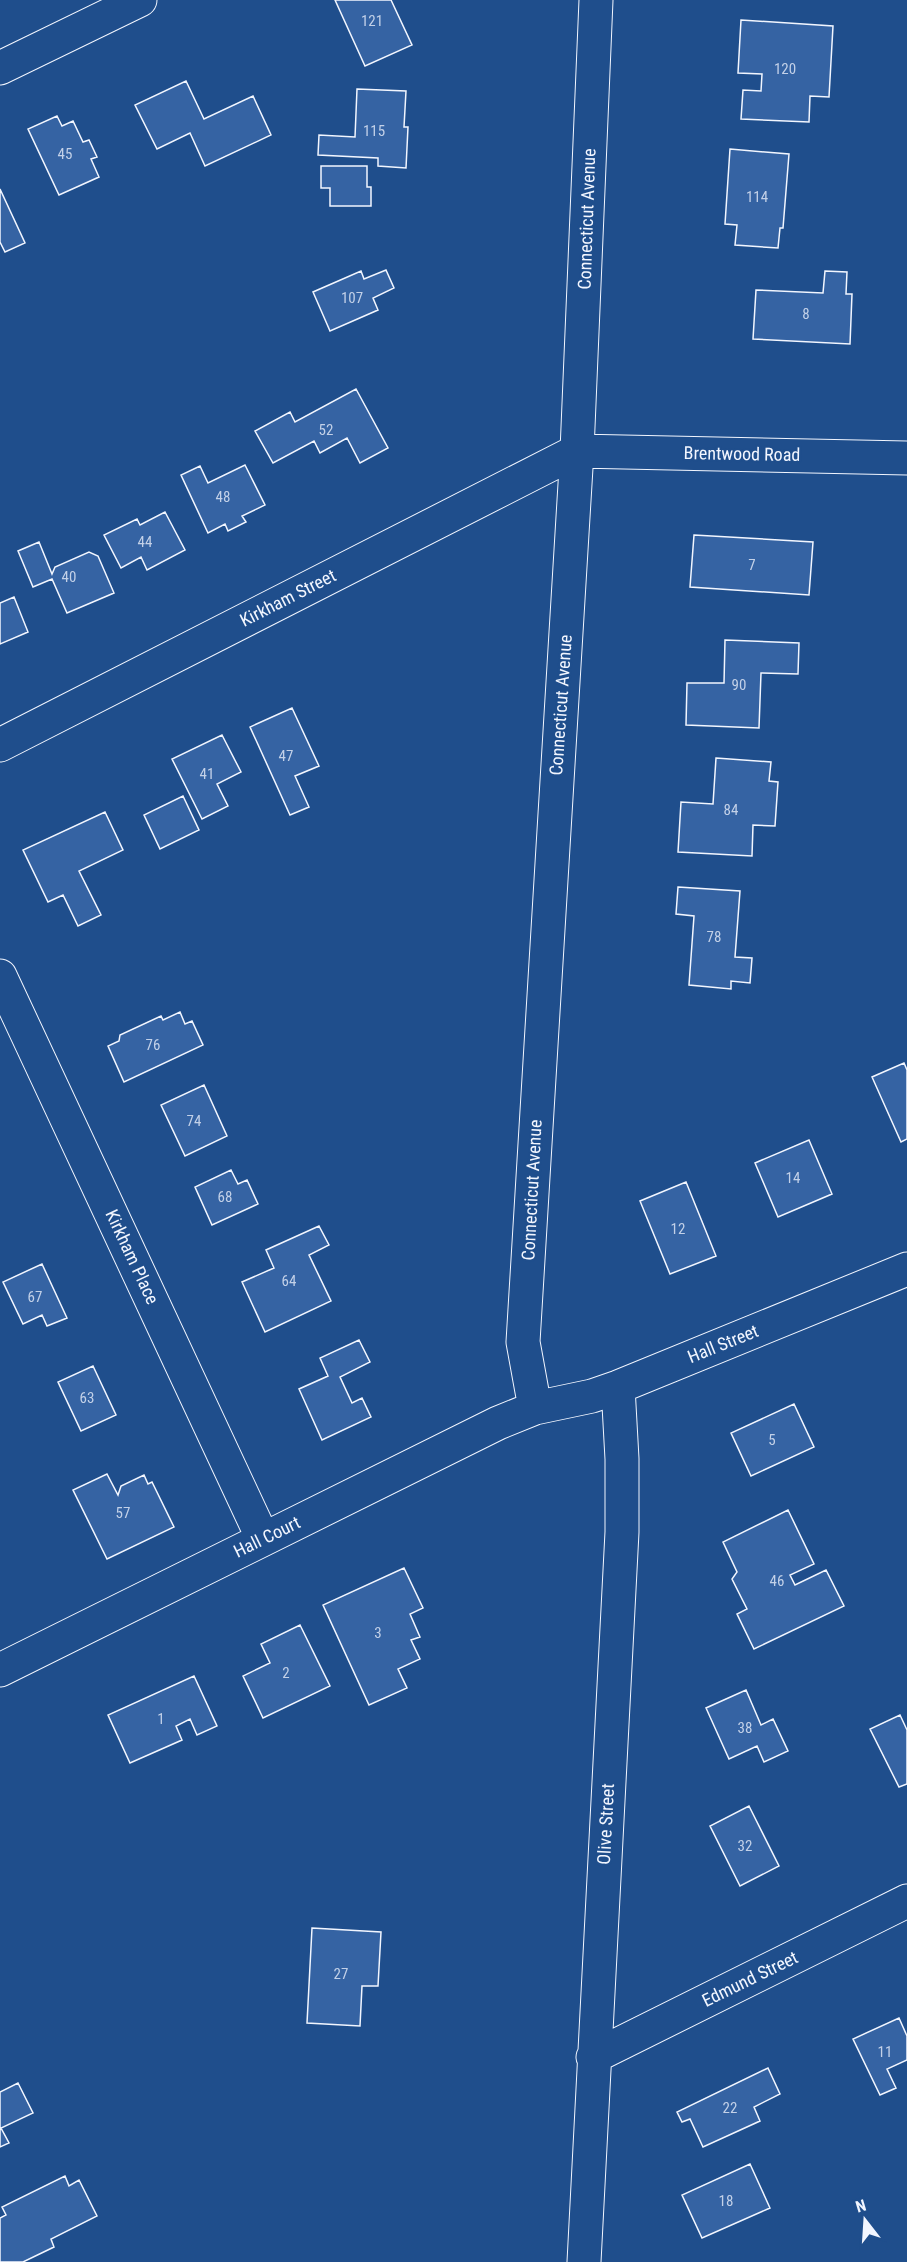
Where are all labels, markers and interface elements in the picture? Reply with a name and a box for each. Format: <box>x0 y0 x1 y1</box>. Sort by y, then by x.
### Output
house number: 121 <box>361 12 383 30</box>
house number: 120 <box>774 60 796 78</box>
house number: 115 <box>363 122 385 140</box>
house number: 45 <box>58 145 72 163</box>
street label: Connecticut Avenue <box>574 148 599 290</box>
house number: 114 <box>746 188 768 206</box>
house number: 107 <box>341 289 363 307</box>
house number: 8 <box>802 305 810 323</box>
house number: 52 <box>319 421 333 439</box>
street label: Brentwood Road <box>684 442 800 465</box>
house number: 48 <box>216 488 230 506</box>
house number: 44 <box>138 533 152 551</box>
house number: 7 <box>748 556 756 574</box>
street label: Kirkham Street <box>236 564 339 631</box>
house number: 40 <box>62 568 76 586</box>
street label: Connecticut Avenue <box>545 634 576 776</box>
house number: 90 <box>732 676 746 694</box>
house number: 47 <box>279 747 293 765</box>
house number: 41 <box>200 765 214 783</box>
house number: 84 <box>724 801 738 819</box>
house number: 78 <box>707 928 721 946</box>
house number: 76 <box>146 1036 160 1054</box>
house number: 74 <box>187 1112 201 1130</box>
street label: Connecticut Avenue <box>517 1119 546 1261</box>
house number: 14 <box>786 1169 800 1187</box>
house number: 68 <box>218 1188 232 1206</box>
street label: Kirkham Place <box>101 1206 164 1307</box>
house number: 12 <box>671 1220 685 1238</box>
house number: 64 <box>282 1272 296 1290</box>
house number: 67 <box>28 1288 42 1306</box>
street label: Hall Street <box>684 1320 761 1367</box>
house number: 63 <box>80 1389 94 1407</box>
house number: 5 <box>768 1431 776 1449</box>
house number: 57 <box>116 1504 130 1522</box>
street label: Hall Court <box>230 1511 303 1562</box>
house number: 46 <box>770 1572 784 1590</box>
house number: 3 <box>374 1624 382 1642</box>
house number: 2 <box>282 1664 290 1682</box>
house number: 1 <box>157 1710 165 1728</box>
house number: 38 <box>738 1719 752 1737</box>
street label: Olive Street <box>593 1783 618 1865</box>
house number: 32 <box>738 1837 752 1855</box>
street label: Edmund Street <box>698 1946 801 2011</box>
house number: 27 <box>334 1965 348 1983</box>
house number: 11 <box>878 2043 892 2061</box>
house number: 22 <box>723 2099 737 2117</box>
north arrow <box>835 2190 895 2250</box>
house number: 18 <box>719 2192 733 2210</box>
text: N <box>853 2196 868 2217</box>

